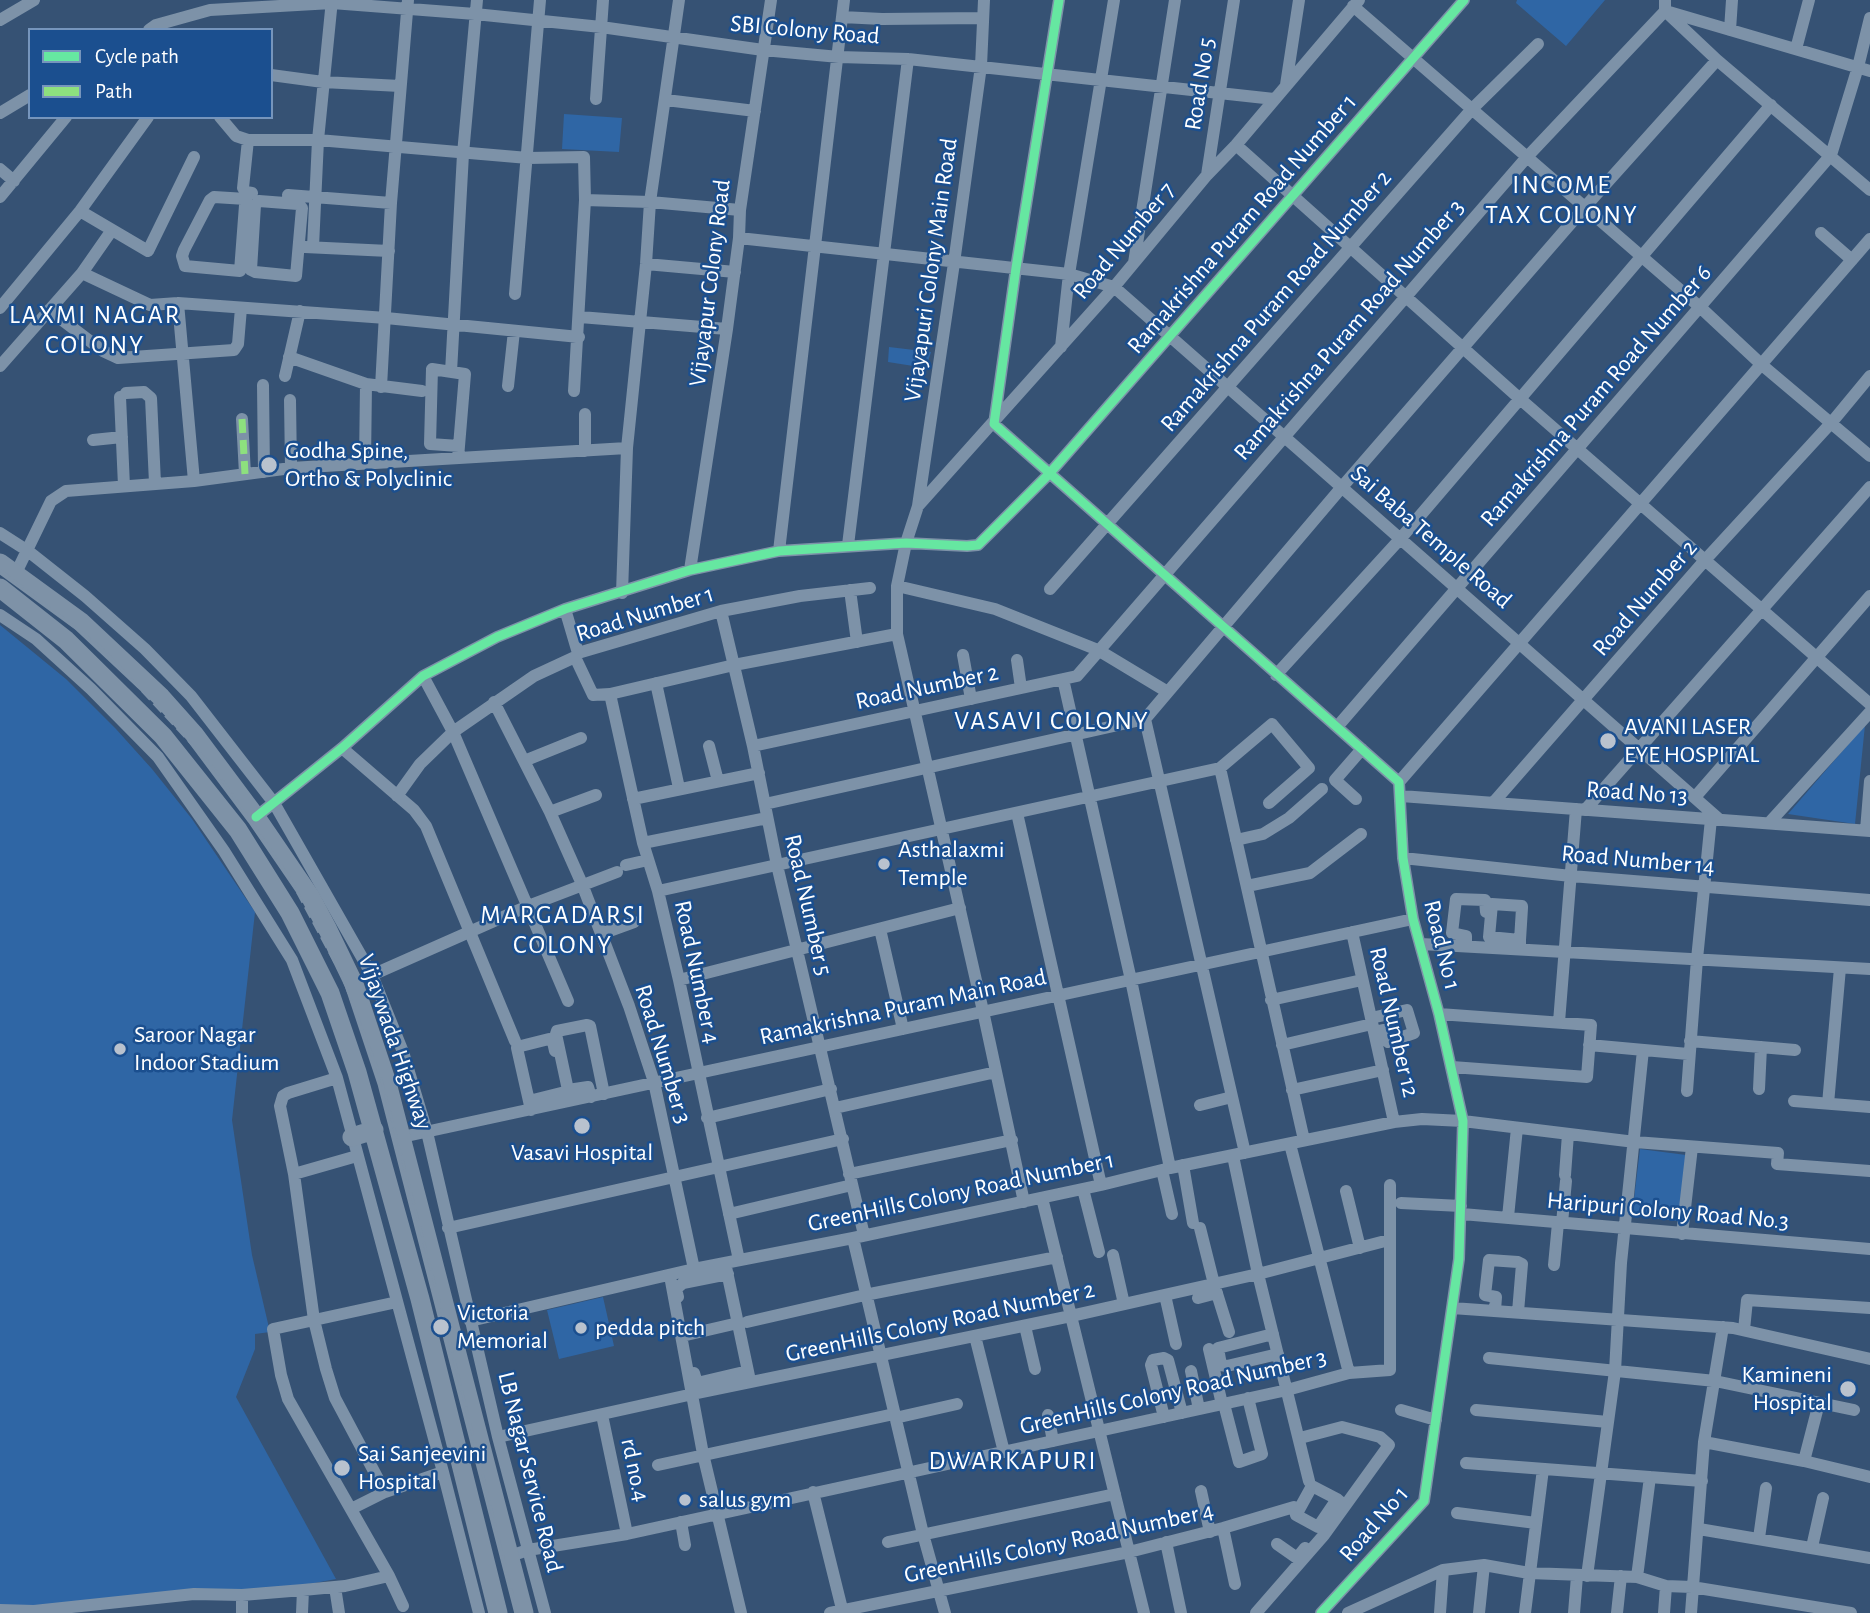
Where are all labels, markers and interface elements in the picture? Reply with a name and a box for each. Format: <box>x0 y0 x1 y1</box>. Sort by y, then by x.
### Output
street label: SBI Colony Road <box>729 9 881 51</box>
legend <box>28 28 273 119</box>
street label: Road No 5 <box>1178 36 1222 132</box>
text: Cycle path <box>95 46 179 67</box>
text: Path <box>95 81 133 102</box>
street label: Ramakrishna Puram Road Number 1 <box>1121 88 1363 360</box>
street label: Vijayapuri Colony Main Road <box>898 136 964 404</box>
street label: Ramakrishna Puram Road Number 2 <box>1154 164 1398 438</box>
district label: INCOME TAX COLONY <box>1486 169 1638 230</box>
street label: Road Number 7 <box>1067 177 1181 305</box>
street label: Vijayapur Colony Road <box>683 178 737 388</box>
street label: Ramakrishna Puram Road Number 3 <box>1228 193 1470 467</box>
street label: Ramakrishna Puram Road Number 6 <box>1474 259 1718 533</box>
district label: LAXMI NAGAR COLONY <box>10 299 180 360</box>
place label: Godha Spine, Ortho & Polyclinic <box>285 437 452 493</box>
marker: Godha Spine, Ortho & Polyclinic <box>259 455 279 475</box>
street label: Sai Baba Temple Road <box>1344 459 1518 615</box>
street label: Road Number 2 <box>1587 534 1703 662</box>
street label: Road Number 1 <box>573 579 717 649</box>
street label: Road Number 2 <box>853 658 1001 716</box>
district label: VASAVI COLONY <box>956 705 1148 737</box>
place label: AVANI LASER EYE HOSPITAL <box>1624 713 1759 769</box>
marker: AVANI LASER EYE HOSPITAL <box>1598 731 1618 751</box>
street label: Road No 13 <box>1585 775 1689 811</box>
street label: Road Number 5 <box>778 832 838 978</box>
place label: Asthalaxmi Temple <box>898 836 1004 892</box>
street label: Road Number 14 <box>1560 839 1716 881</box>
marker: Asthalaxmi Temple <box>876 856 892 872</box>
street label: Road No 1 <box>1417 897 1467 993</box>
street label: Road Number 4 <box>668 898 726 1046</box>
district label: MARGADARSI COLONY <box>482 899 644 960</box>
street label: Road Number 12 <box>1363 944 1425 1100</box>
street label: Vijaywada Highway <box>351 950 439 1134</box>
street label: Ramakrishna Puram Main Road <box>757 963 1049 1051</box>
street label: Road Number 3 <box>628 981 698 1127</box>
place label: Saroor Nagar Indoor Stadium <box>134 1021 280 1077</box>
marker: Saroor Nagar Indoor Stadium <box>112 1041 128 1057</box>
marker: Vasavi Hospital <box>572 1116 592 1136</box>
place label: Vasavi Hospital <box>511 1139 653 1167</box>
street label: GreenHills Colony Road Number 1 <box>805 1145 1117 1239</box>
street label: Haripuri Colony Road No.3 <box>1546 1186 1790 1236</box>
street label: GreenHills Colony Road Number 2 <box>783 1275 1097 1369</box>
place label: Victoria Memorial <box>457 1299 548 1355</box>
place label: pedda pitch <box>595 1314 705 1342</box>
marker: Victoria Memorial <box>431 1317 451 1337</box>
marker: pedda pitch <box>573 1320 589 1336</box>
street label: GreenHills Colony Road Number 3 <box>1017 1343 1329 1441</box>
place label: Kamineni Hospital <box>1742 1361 1832 1417</box>
street label: LB Nagar Service Road <box>491 1369 569 1575</box>
marker: Kamineni Hospital <box>1838 1379 1858 1399</box>
street label: rd no.4 <box>614 1436 656 1504</box>
place label: Sai Sanjeevini Hospital <box>358 1440 486 1496</box>
district label: DWARKAPURI <box>930 1445 1096 1477</box>
marker: Sai Sanjeevini Hospital <box>332 1458 352 1478</box>
street label: Road No 1 <box>1333 1480 1415 1568</box>
place label: salus gym <box>699 1486 791 1514</box>
marker: salus gym <box>677 1492 693 1508</box>
street label: GreenHills Colony Road Number 4 <box>902 1496 1216 1590</box>

